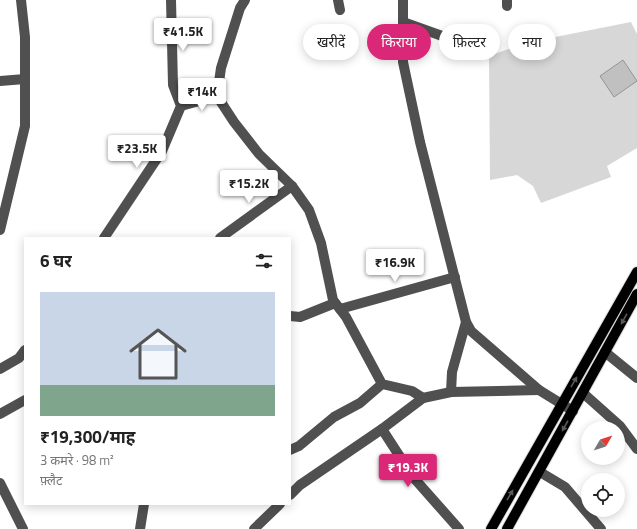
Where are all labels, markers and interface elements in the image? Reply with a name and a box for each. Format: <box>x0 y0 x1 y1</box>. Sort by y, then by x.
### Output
pin: ₹41.5K <box>150 18 216 52</box>
text: ₹41.5K <box>163 21 203 41</box>
chip: खरीदें <box>303 24 359 60</box>
chip: किराया <box>367 24 431 60</box>
chip: फ़िल्टर <box>439 24 500 60</box>
chip: नया <box>508 24 556 60</box>
pin: ₹14K <box>178 78 226 112</box>
text: ₹14K <box>187 81 217 101</box>
pin: ₹23.5K <box>104 135 170 169</box>
text: ₹23.5K <box>117 138 157 158</box>
pin: ₹15.2K <box>216 170 282 204</box>
text: ₹15.2K <box>229 173 269 193</box>
text: 6 घर <box>40 248 72 274</box>
pin: ₹16.9K <box>362 249 428 283</box>
icon: filters <box>253 250 275 272</box>
text: ₹16.9K <box>375 252 415 272</box>
one-way arrow <box>620 313 627 325</box>
icon: home <box>122 318 194 390</box>
one-way arrow <box>571 376 578 388</box>
one-way arrow <box>561 420 568 432</box>
north arrow <box>581 421 625 465</box>
map controls <box>581 421 625 517</box>
text: ₹19,300/माह <box>40 424 135 450</box>
text: 3 कमरे · 98 m² <box>40 450 114 470</box>
pin: ₹19.3K <box>375 454 441 488</box>
text: ₹19.3K <box>388 457 428 477</box>
text: फ़्लैट <box>40 470 63 490</box>
button: locate <box>581 473 625 517</box>
one-way arrow <box>507 489 514 501</box>

